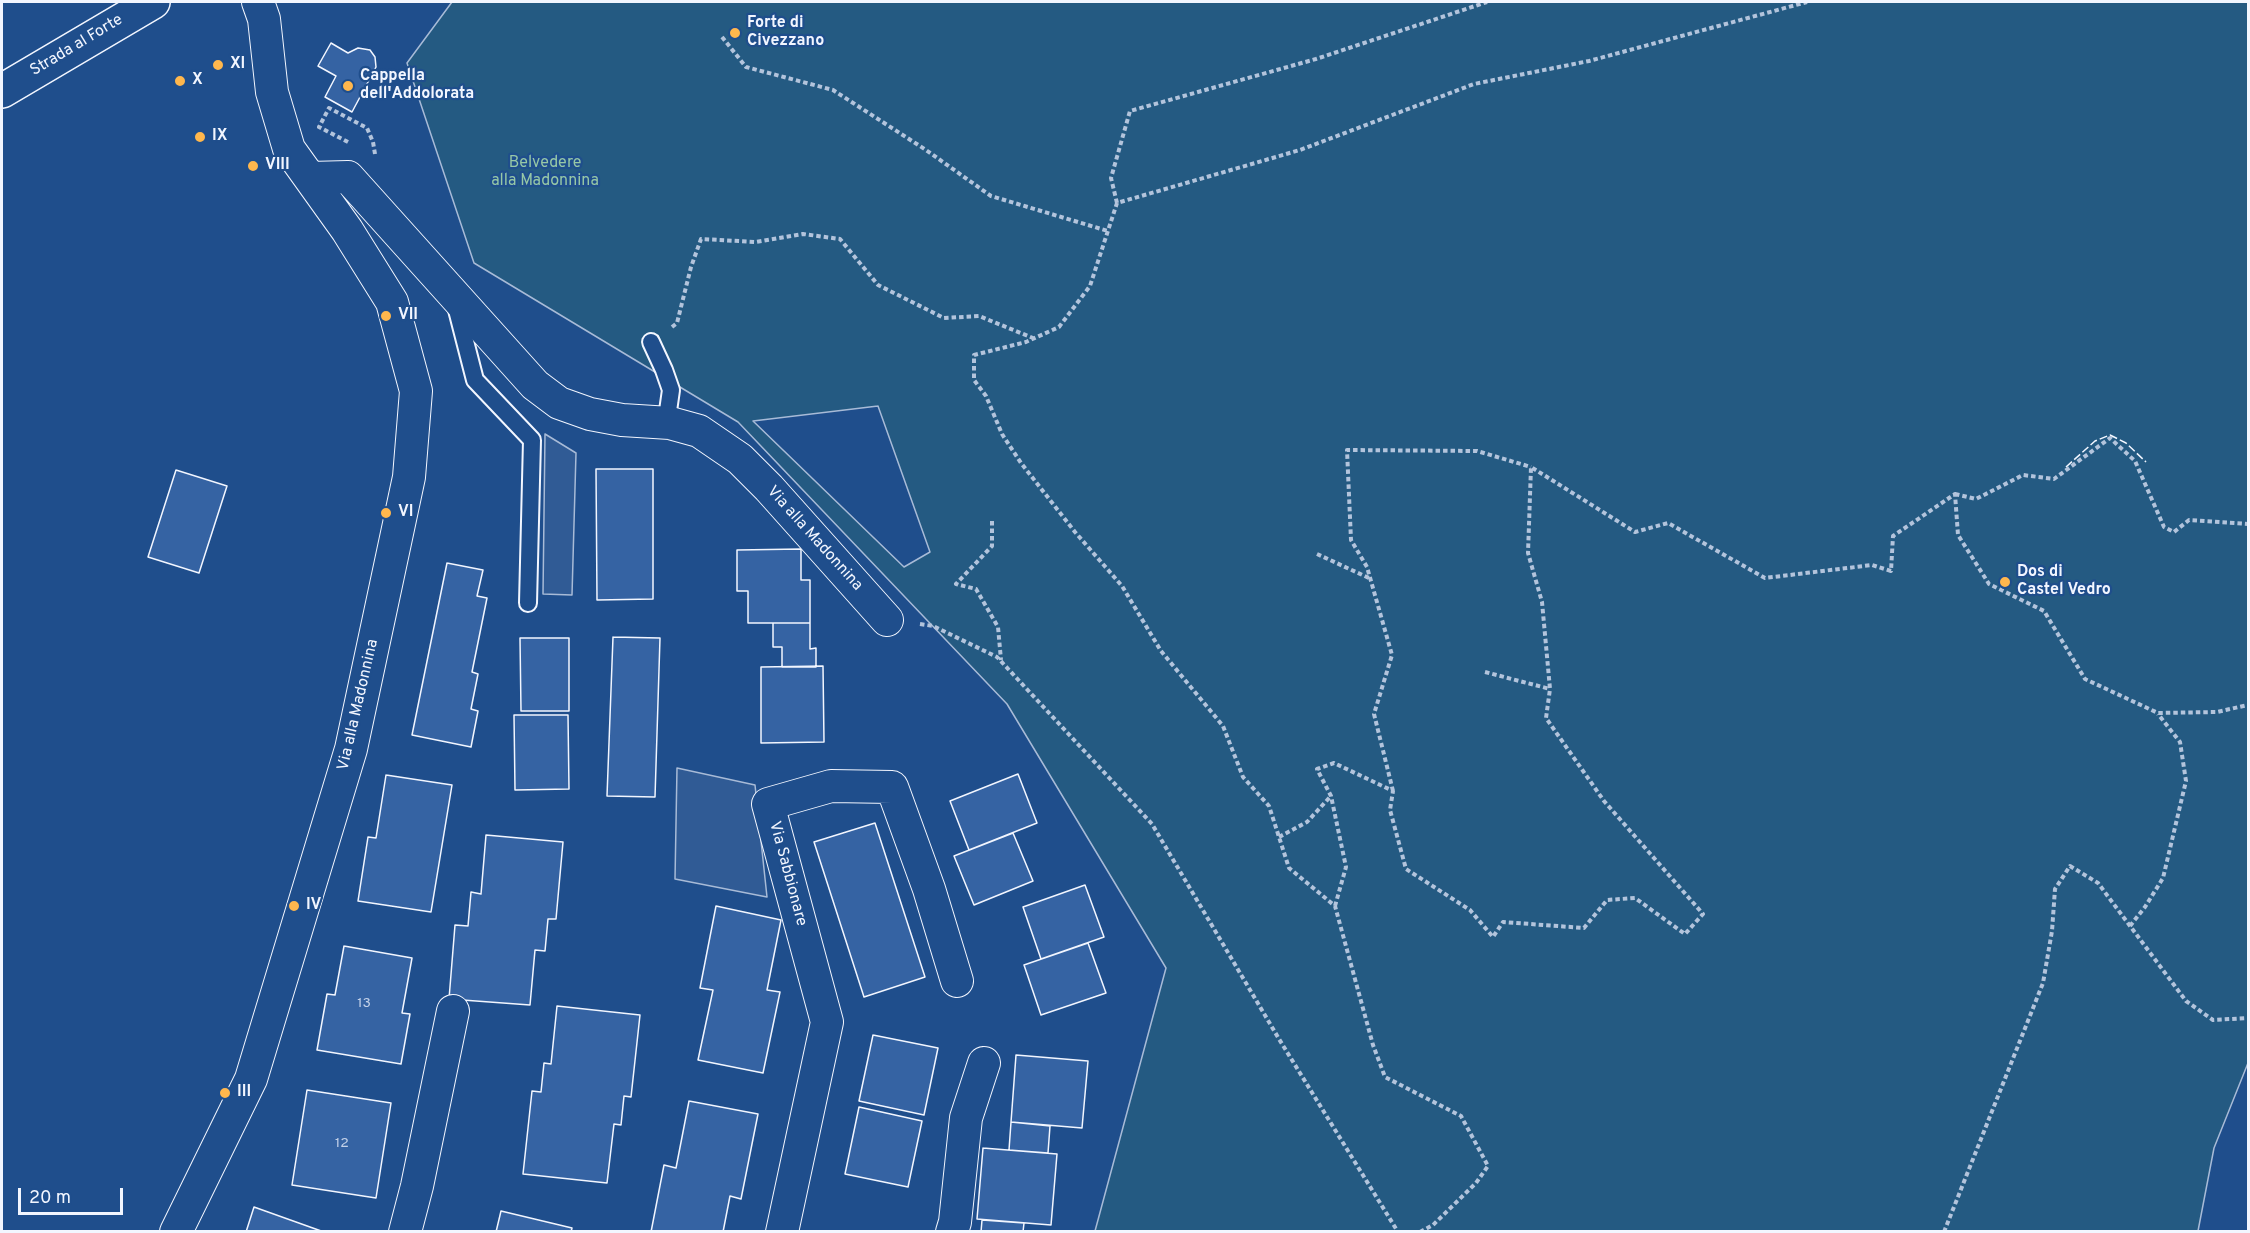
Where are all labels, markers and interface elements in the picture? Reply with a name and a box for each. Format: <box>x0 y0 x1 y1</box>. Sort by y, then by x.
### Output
street label: Strada al Forte <box>27 11 127 81</box>
place label: Forte di Civezzano <box>747 14 824 52</box>
marker: Forte di Civezzano <box>728 26 742 40</box>
place label: XI <box>230 55 245 75</box>
marker: XI <box>211 58 225 72</box>
place label: Cappella dell'Addolorata <box>360 67 474 105</box>
place label: X <box>192 71 203 91</box>
marker: X <box>173 74 187 88</box>
marker: Cappella dell'Addolorata <box>341 79 355 93</box>
place label: IX <box>212 127 228 147</box>
marker: IX <box>193 130 207 144</box>
park label: Belvedere alla Madonnina <box>491 154 599 192</box>
place label: VIII <box>265 156 290 176</box>
marker: VIII <box>246 159 260 173</box>
place label: VII <box>398 306 418 326</box>
marker: VII <box>379 309 393 323</box>
street label: Via alla Madonnina <box>762 483 866 595</box>
place label: VI <box>398 503 413 523</box>
marker: VI <box>379 506 393 520</box>
place label: Dos di Castel Vedro <box>2017 563 2111 601</box>
marker: Dos di Castel Vedro <box>1998 575 2012 589</box>
street label: Via alla Madonnina <box>335 637 383 773</box>
street label: Via Sabbionare <box>764 819 810 929</box>
place label: IV <box>306 896 321 916</box>
marker: IV <box>287 899 301 913</box>
house number: 13 <box>357 996 371 1012</box>
place label: III <box>237 1083 251 1103</box>
marker: III <box>218 1086 232 1100</box>
house number: 12 <box>335 1136 349 1152</box>
scale bar <box>21 1176 126 1214</box>
text: 20 m <box>29 1187 71 1210</box>

